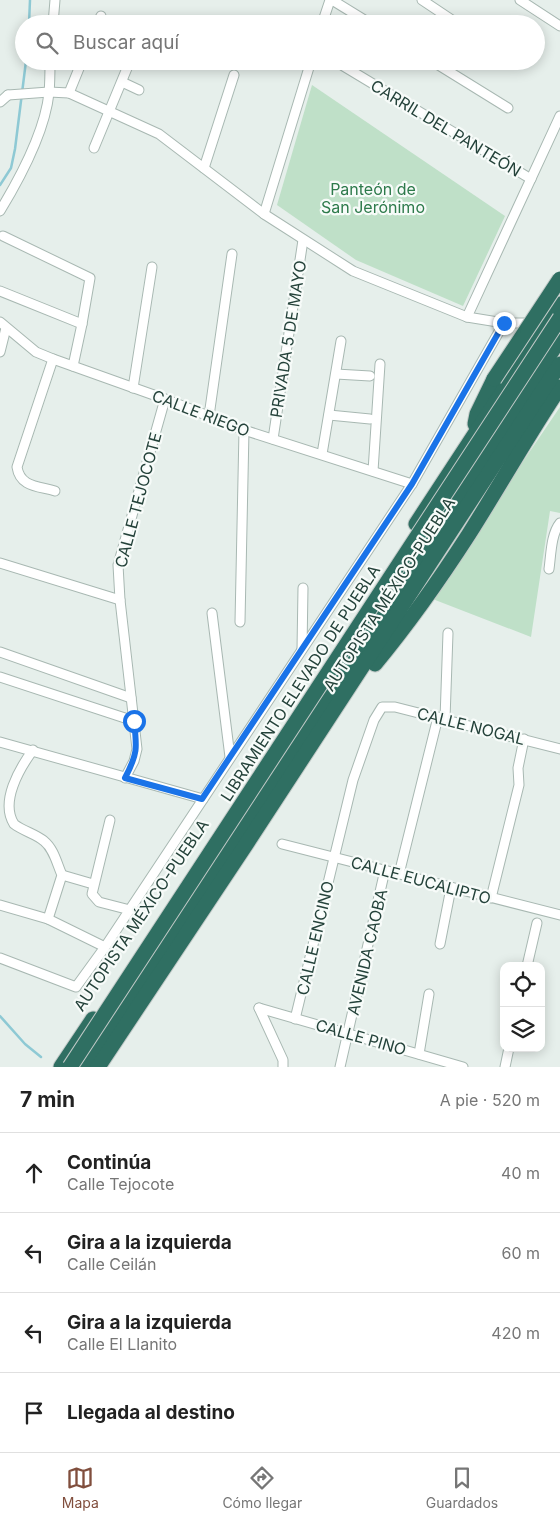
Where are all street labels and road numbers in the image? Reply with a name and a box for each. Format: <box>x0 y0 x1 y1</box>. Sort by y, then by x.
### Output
street label: CARRIL DEL PANTEÓN <box>367 75 525 181</box>
street label: PRIVADA 5 DE MAYO <box>266 259 310 419</box>
street label: CALLE RIEGO <box>149 385 253 441</box>
street label: CALLE TEJOCOTE <box>110 430 166 570</box>
street label: AUTOPISTA MÉXICO-PUEBLA <box>319 493 459 695</box>
street label: LIBRAMIENTO ELEVADO DE PUEBLA <box>216 561 384 805</box>
street label: CALLE NOGAL <box>415 703 527 749</box>
street label: AUTOPISTA MÉXICO-PUEBLA <box>69 815 213 1015</box>
street label: CALLE EUCALIPTO <box>349 852 493 908</box>
street label: CALLE ENCINO <box>292 879 338 997</box>
street label: AVENIDA CAOBA <box>343 887 391 1017</box>
street label: CALLE PINO <box>313 1015 409 1059</box>

